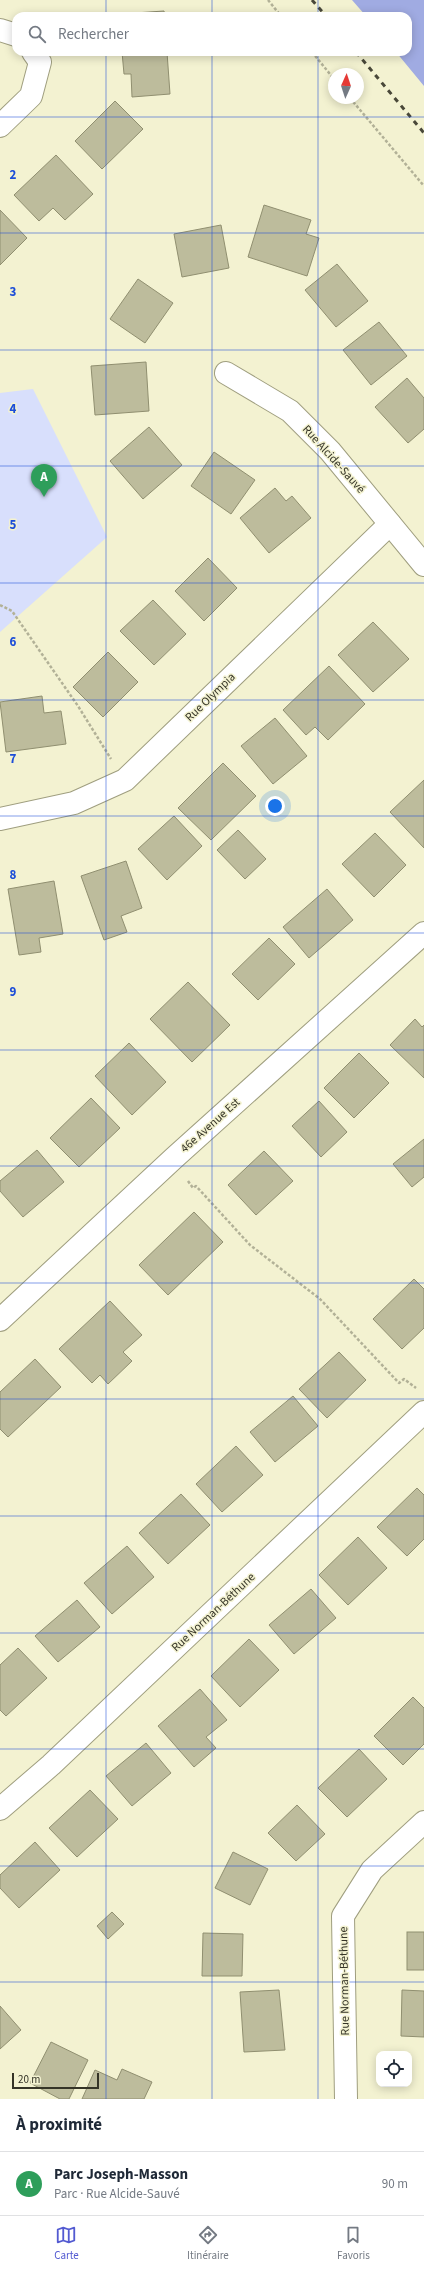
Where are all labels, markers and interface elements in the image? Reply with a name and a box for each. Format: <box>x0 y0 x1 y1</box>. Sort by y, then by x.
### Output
search box <box>12 12 412 56</box>
icon: search <box>26 23 48 45</box>
text: Rechercher <box>58 24 129 45</box>
north arrow <box>328 68 364 104</box>
text: 2 <box>10 166 17 184</box>
text: 3 <box>10 283 17 301</box>
text: 4 <box>10 400 17 418</box>
street label: Rue Alcide-Sauvé <box>298 422 369 497</box>
pin: A <box>31 464 57 497</box>
text: 5 <box>10 516 17 534</box>
text: 6 <box>10 633 17 651</box>
street label: Rue Olympia <box>181 669 239 726</box>
text: 7 <box>10 750 17 768</box>
your location <box>265 796 285 816</box>
text: 8 <box>10 866 17 884</box>
text: 9 <box>10 983 17 1001</box>
street label: 46e Avenue Est <box>177 1094 244 1157</box>
street label: Rue Norman-Béthune <box>168 1569 259 1656</box>
street label: Rue Norman-Béthune <box>335 1926 354 2036</box>
map controls <box>376 2051 412 2087</box>
button: locate <box>376 2051 412 2087</box>
scale bar <box>12 2071 99 2090</box>
text: 20 m <box>18 2072 40 2087</box>
text: À proximité <box>16 2113 102 2137</box>
text: Parc Joseph-Masson <box>54 2164 188 2185</box>
text: A <box>25 2175 33 2193</box>
text: 90 m <box>382 2175 408 2193</box>
text: Parc · Rue Alcide-Sauvé <box>54 2185 180 2203</box>
tab: Carte <box>54 2224 79 2263</box>
tab: Itinéraire <box>187 2224 229 2263</box>
tab: Favoris <box>337 2224 370 2263</box>

